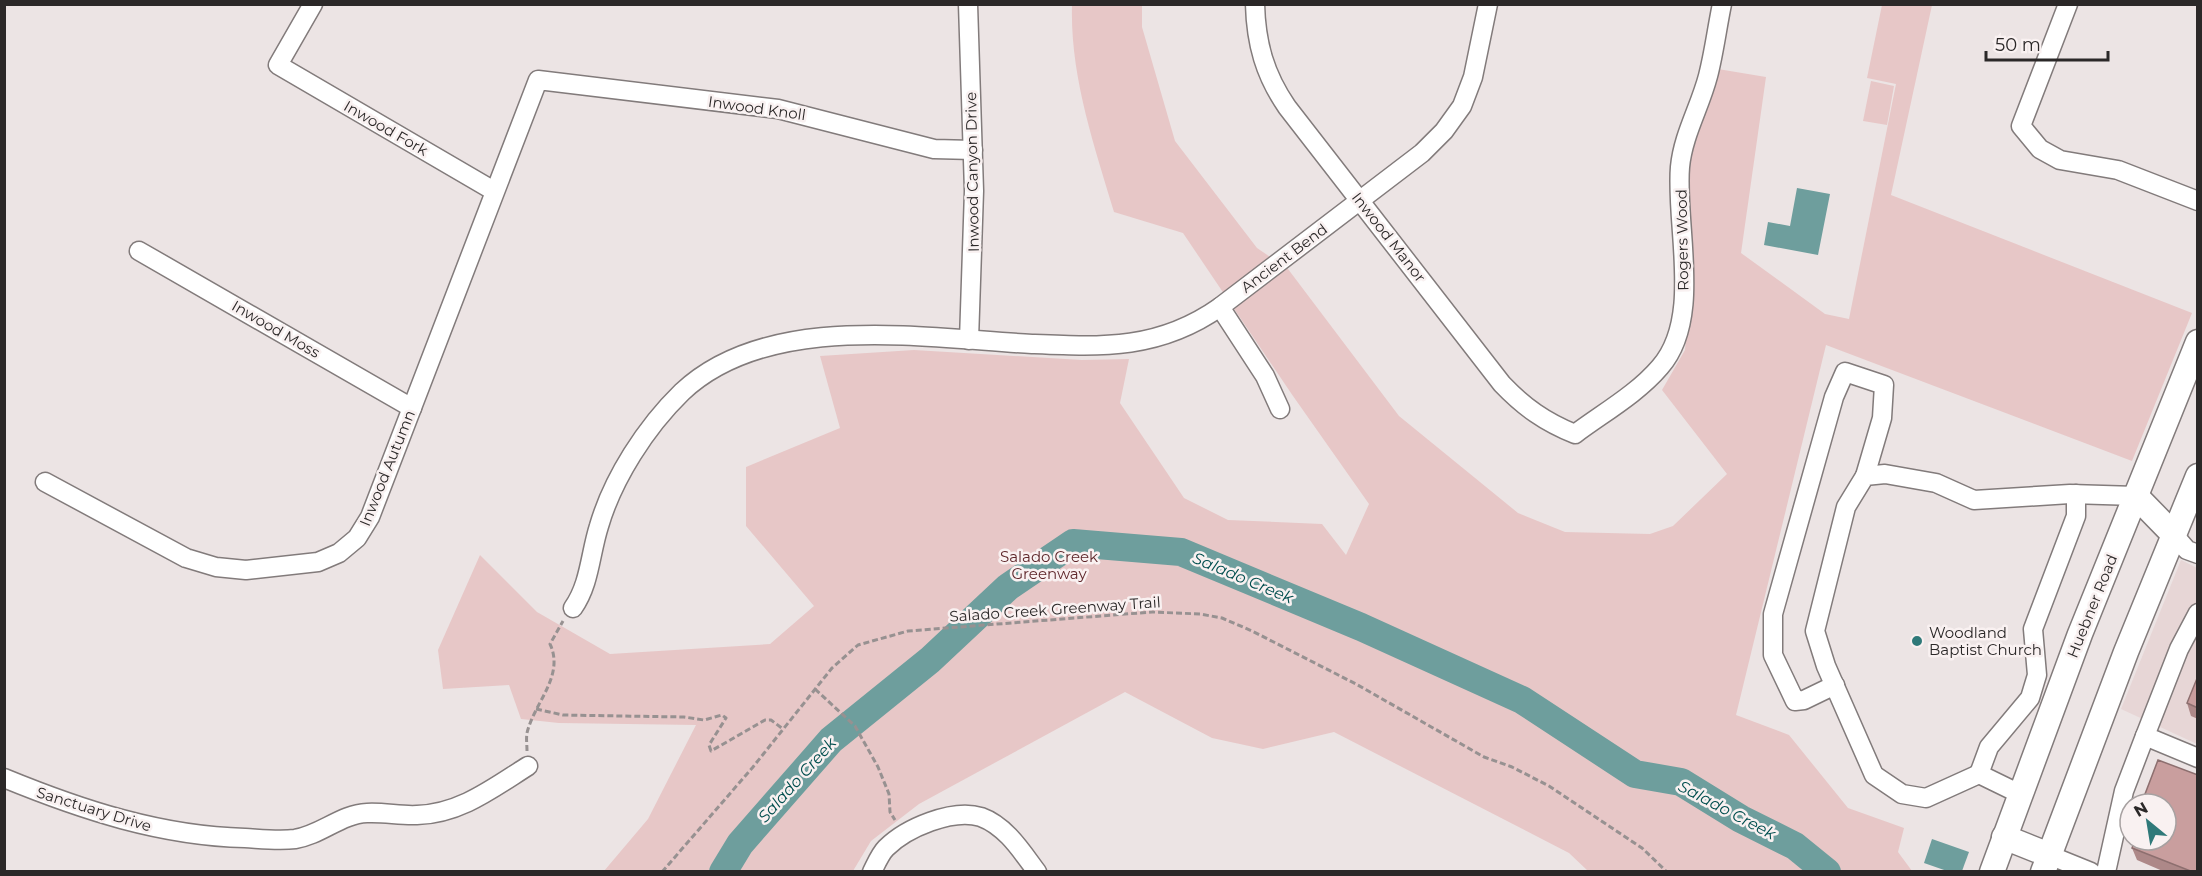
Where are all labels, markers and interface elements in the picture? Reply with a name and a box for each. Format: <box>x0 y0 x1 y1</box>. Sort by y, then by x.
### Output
scale bar <box>1986 24 2108 62</box>
text: 50 m <box>1995 34 2041 56</box>
street label: Inwood Knoll <box>707 92 807 124</box>
street label: Inwood Canyon Drive <box>961 92 983 252</box>
street label: Inwood Fork <box>341 96 431 160</box>
street label: Inwood Manor <box>1348 188 1430 286</box>
street label: Rogers Wood <box>1672 189 1692 291</box>
street label: Ancient Bend <box>1237 219 1331 297</box>
street label: Inwood Moss <box>228 296 324 362</box>
street label: Inwood Autumn <box>355 407 419 529</box>
park label: Salado Creek Greenway <box>1000 547 1098 583</box>
water label: Salado Creek <box>1190 548 1298 608</box>
street label: Huebner Road <box>2063 552 2121 660</box>
street label: Salado Creek Greenway Trail <box>949 592 1161 626</box>
place label: Woodland Baptist Church <box>1929 623 2042 659</box>
marker: Woodland Baptist Church <box>1910 634 1924 648</box>
water label: Salado Creek <box>754 733 841 826</box>
water label: Salado Creek <box>1675 776 1780 844</box>
street label: Sanctuary Drive <box>34 783 154 835</box>
north arrow <box>2118 792 2178 852</box>
text: N <box>2130 798 2151 821</box>

